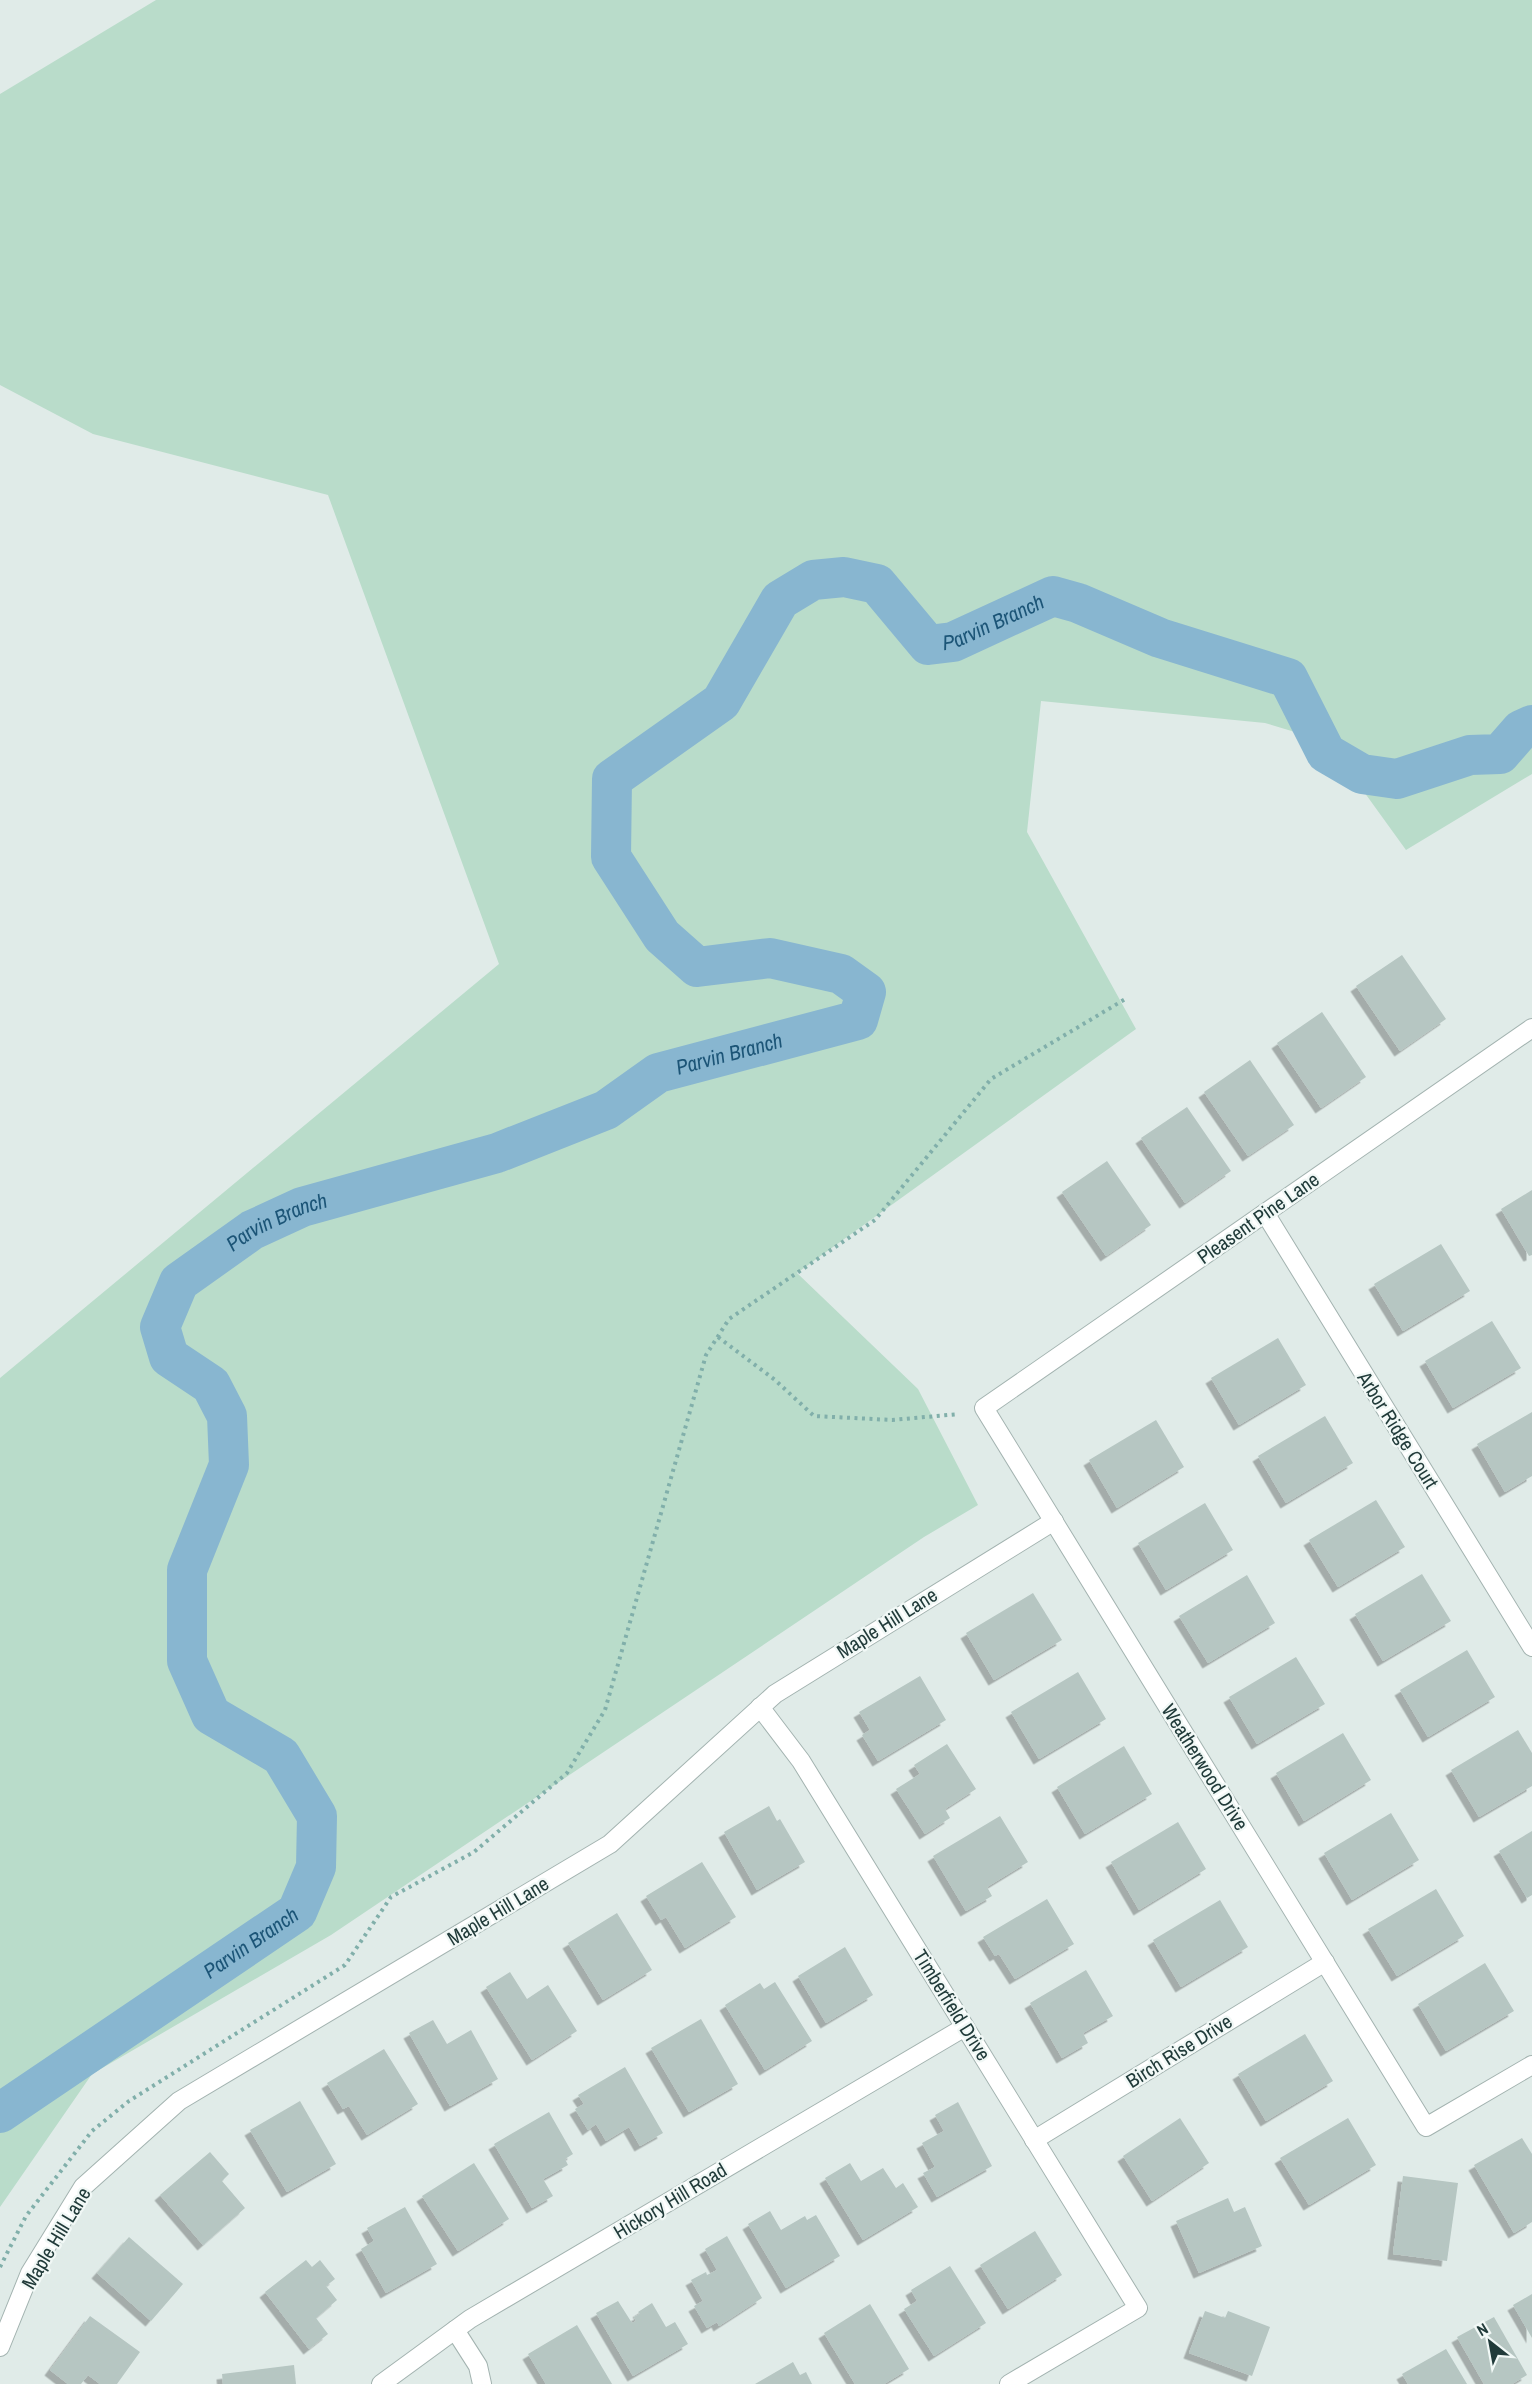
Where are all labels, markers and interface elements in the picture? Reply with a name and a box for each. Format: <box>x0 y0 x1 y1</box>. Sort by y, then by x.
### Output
water label: Parvin Branch <box>941 587 1049 657</box>
water label: Parvin Branch <box>673 1026 786 1082</box>
street label: Pleasent Pine Lane <box>1191 1165 1324 1270</box>
water label: Parvin Branch <box>220 1186 330 1258</box>
street label: Arbor Ridge Court <box>1351 1365 1445 1494</box>
street label: Maple Hill Lane <box>831 1581 942 1664</box>
street label: Weatherwood Drive <box>1156 1698 1255 1835</box>
street label: Maple Hill Lane <box>442 1870 554 1951</box>
water label: Parvin Branch <box>197 1900 304 1985</box>
street label: Timberfield Drive <box>908 1944 997 2065</box>
street label: Birch Rise Drive <box>1121 2007 1237 2094</box>
street label: Hickory Hill Road <box>608 2156 731 2245</box>
street label: Maple Hill Lane <box>15 2182 96 2294</box>
north arrow <box>1460 2312 1520 2372</box>
text: N <box>1473 2317 1492 2341</box>

